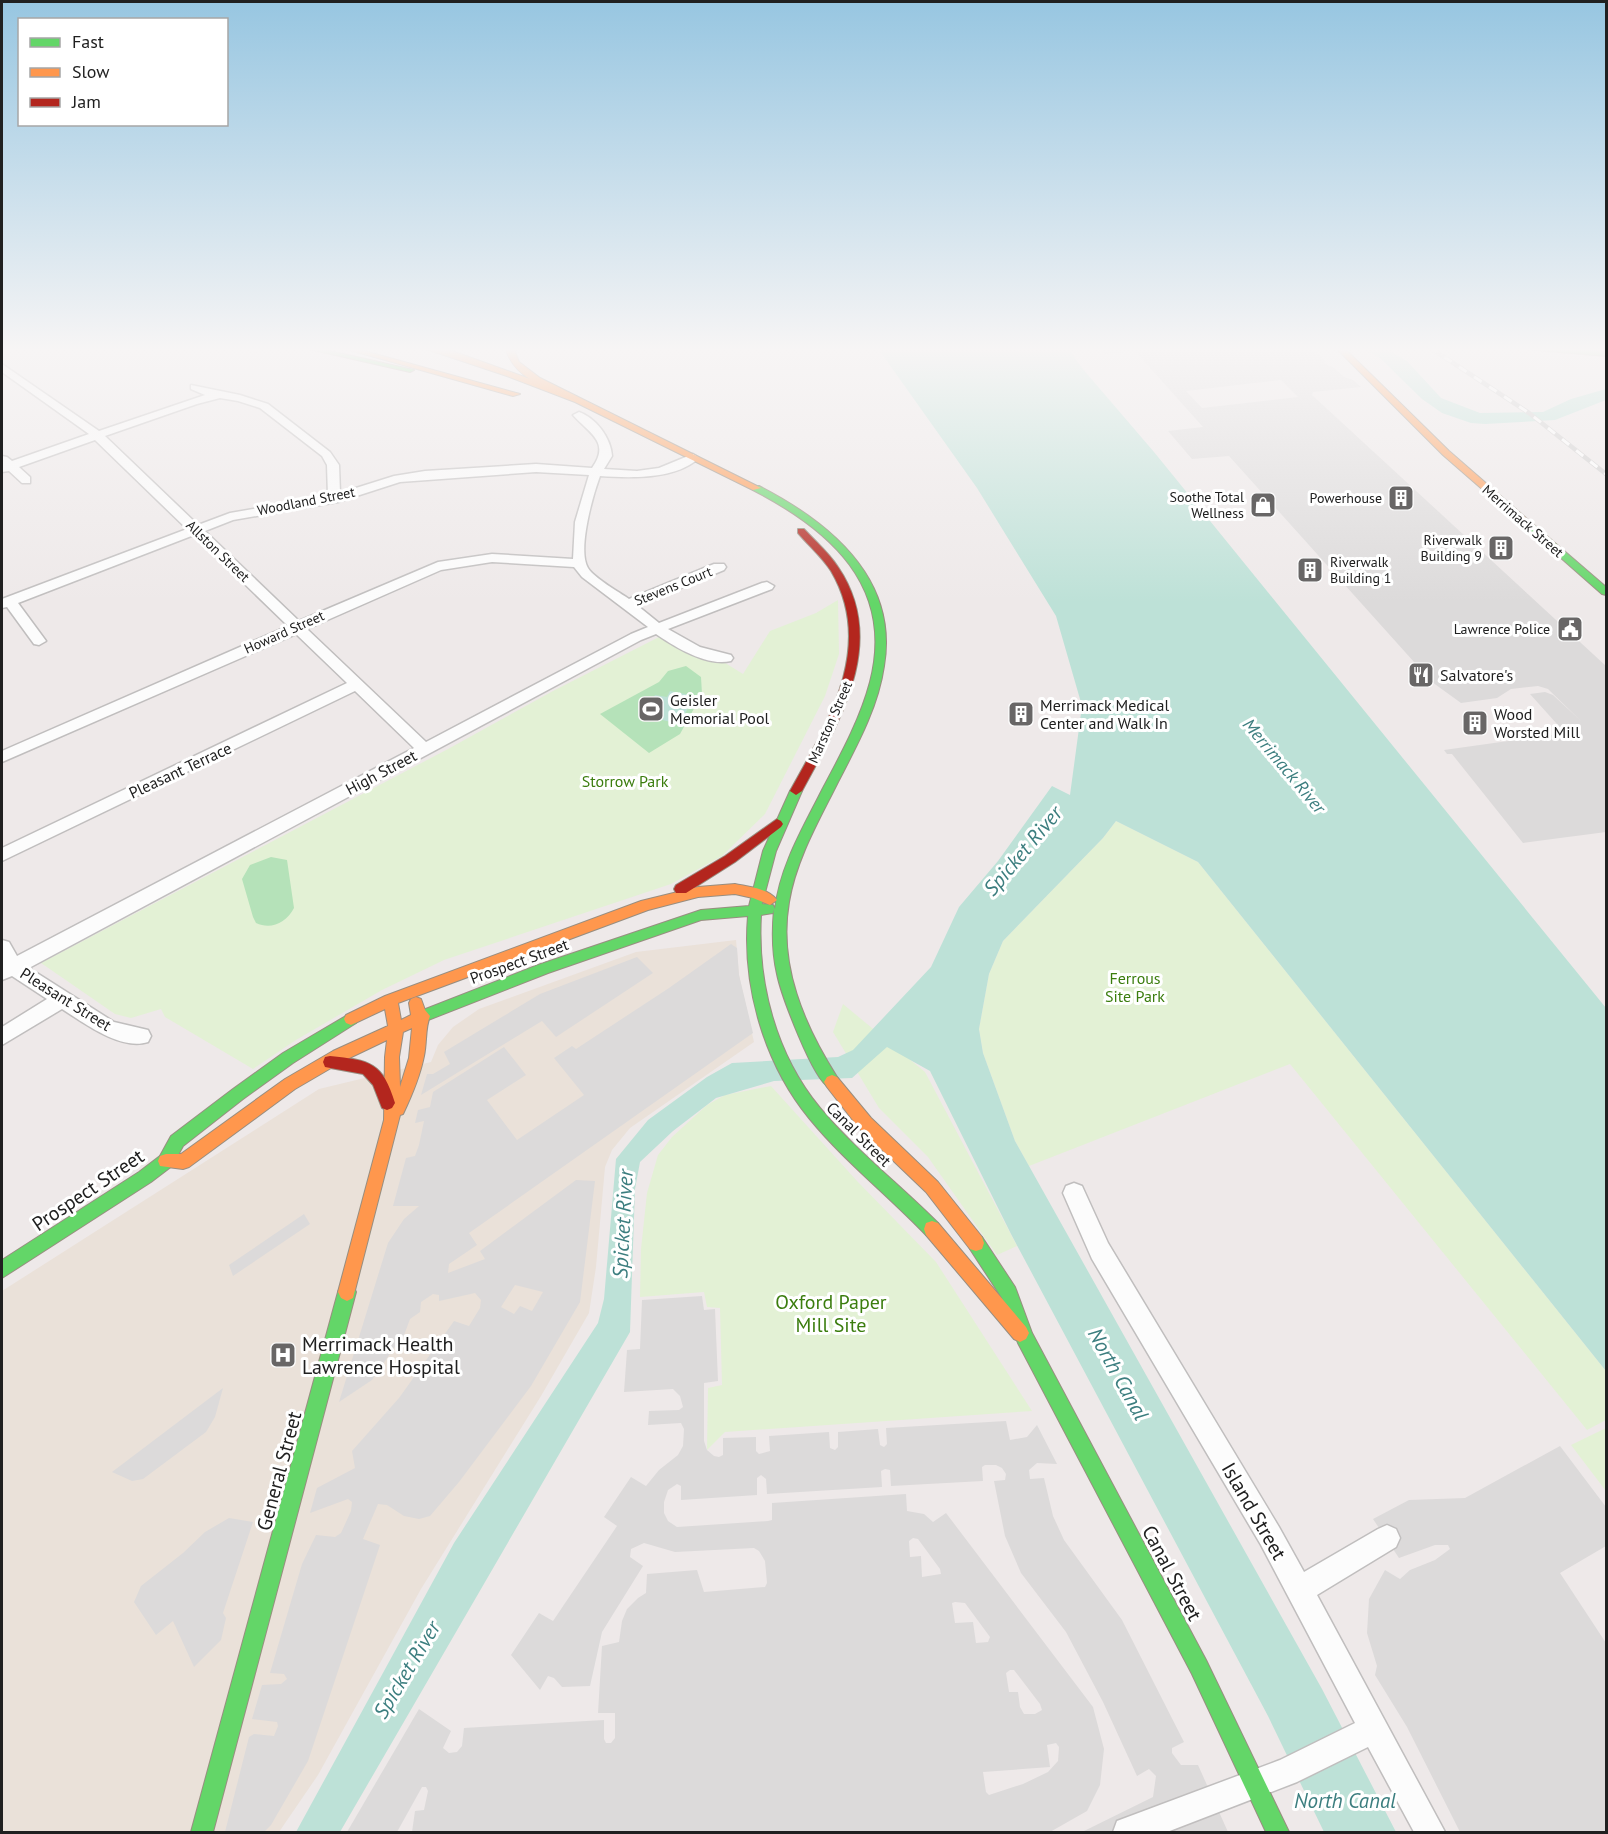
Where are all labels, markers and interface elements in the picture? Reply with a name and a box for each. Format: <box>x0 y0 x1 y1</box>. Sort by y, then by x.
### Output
legend <box>18 18 228 126</box>
text: Fast <box>72 30 104 53</box>
text: Slow <box>72 60 110 83</box>
text: Jam <box>71 90 101 113</box>
street label: Merrimack Street <box>1479 481 1568 561</box>
street label: Woodland Street <box>256 483 357 519</box>
building icon: Powerhouse <box>1386 483 1416 513</box>
place label: Soothe Total Wellness <box>1169 488 1244 522</box>
place label: Powerhouse <box>1310 489 1382 507</box>
shop icon: Soothe Total Wellness <box>1248 490 1278 520</box>
street label: Allston Street <box>182 516 254 586</box>
place label: Riverwalk Building 9 <box>1421 531 1482 565</box>
building icon: Riverwalk Building 9 <box>1486 533 1516 563</box>
place label: Riverwalk Building 1 <box>1330 553 1391 587</box>
building icon: Riverwalk Building 1 <box>1295 555 1325 585</box>
street label: Stevens Court <box>631 562 715 610</box>
street label: Howard Street <box>241 606 327 658</box>
public building icon: Lawrence Police <box>1555 614 1585 644</box>
place label: Lawrence Police <box>1454 620 1550 638</box>
restaurant icon: Salvatore's <box>1406 660 1436 690</box>
place label: Salvatore's <box>1440 665 1513 685</box>
street label: Marston Street <box>804 678 856 766</box>
place label: Geisler Memorial Pool <box>670 690 769 728</box>
sports icon: Geisler Memorial Pool <box>636 694 666 724</box>
place label: Merrimack Medical Center and Walk In <box>1040 695 1169 733</box>
building icon: Merrimack Medical Center and Walk In <box>1006 699 1036 729</box>
place label: Wood Worsted Mill <box>1494 704 1580 742</box>
building icon: Wood Worsted Mill <box>1460 708 1490 738</box>
water label: Merrimack River <box>1238 713 1332 819</box>
street label: Pleasant Terrace <box>125 737 235 803</box>
street label: High Street <box>342 745 420 799</box>
park label: Storrow Park <box>582 771 669 791</box>
water label: Spicket River <box>977 799 1069 901</box>
street label: Prospect Street <box>467 934 572 988</box>
street label: Pleasant Street <box>17 963 116 1035</box>
park label: Ferrous Site Park <box>1105 968 1165 1006</box>
street label: Canal Street <box>822 1097 896 1171</box>
street label: Prospect Street <box>27 1143 149 1237</box>
water label: Spicket River <box>606 1167 639 1279</box>
park label: Oxford Paper Mill Site <box>775 1289 887 1338</box>
water label: North Canal <box>1082 1323 1155 1425</box>
place label: Merrimack Health Lawrence Hospital <box>302 1331 460 1380</box>
hospital icon: Merrimack Health Lawrence Hospital <box>268 1340 298 1370</box>
street label: General Street <box>251 1408 307 1534</box>
street label: Island Street <box>1216 1458 1292 1565</box>
street label: Canal Street <box>1136 1521 1208 1625</box>
water label: Spicket River <box>367 1614 447 1723</box>
water label: North Canal <box>1294 1787 1396 1814</box>

